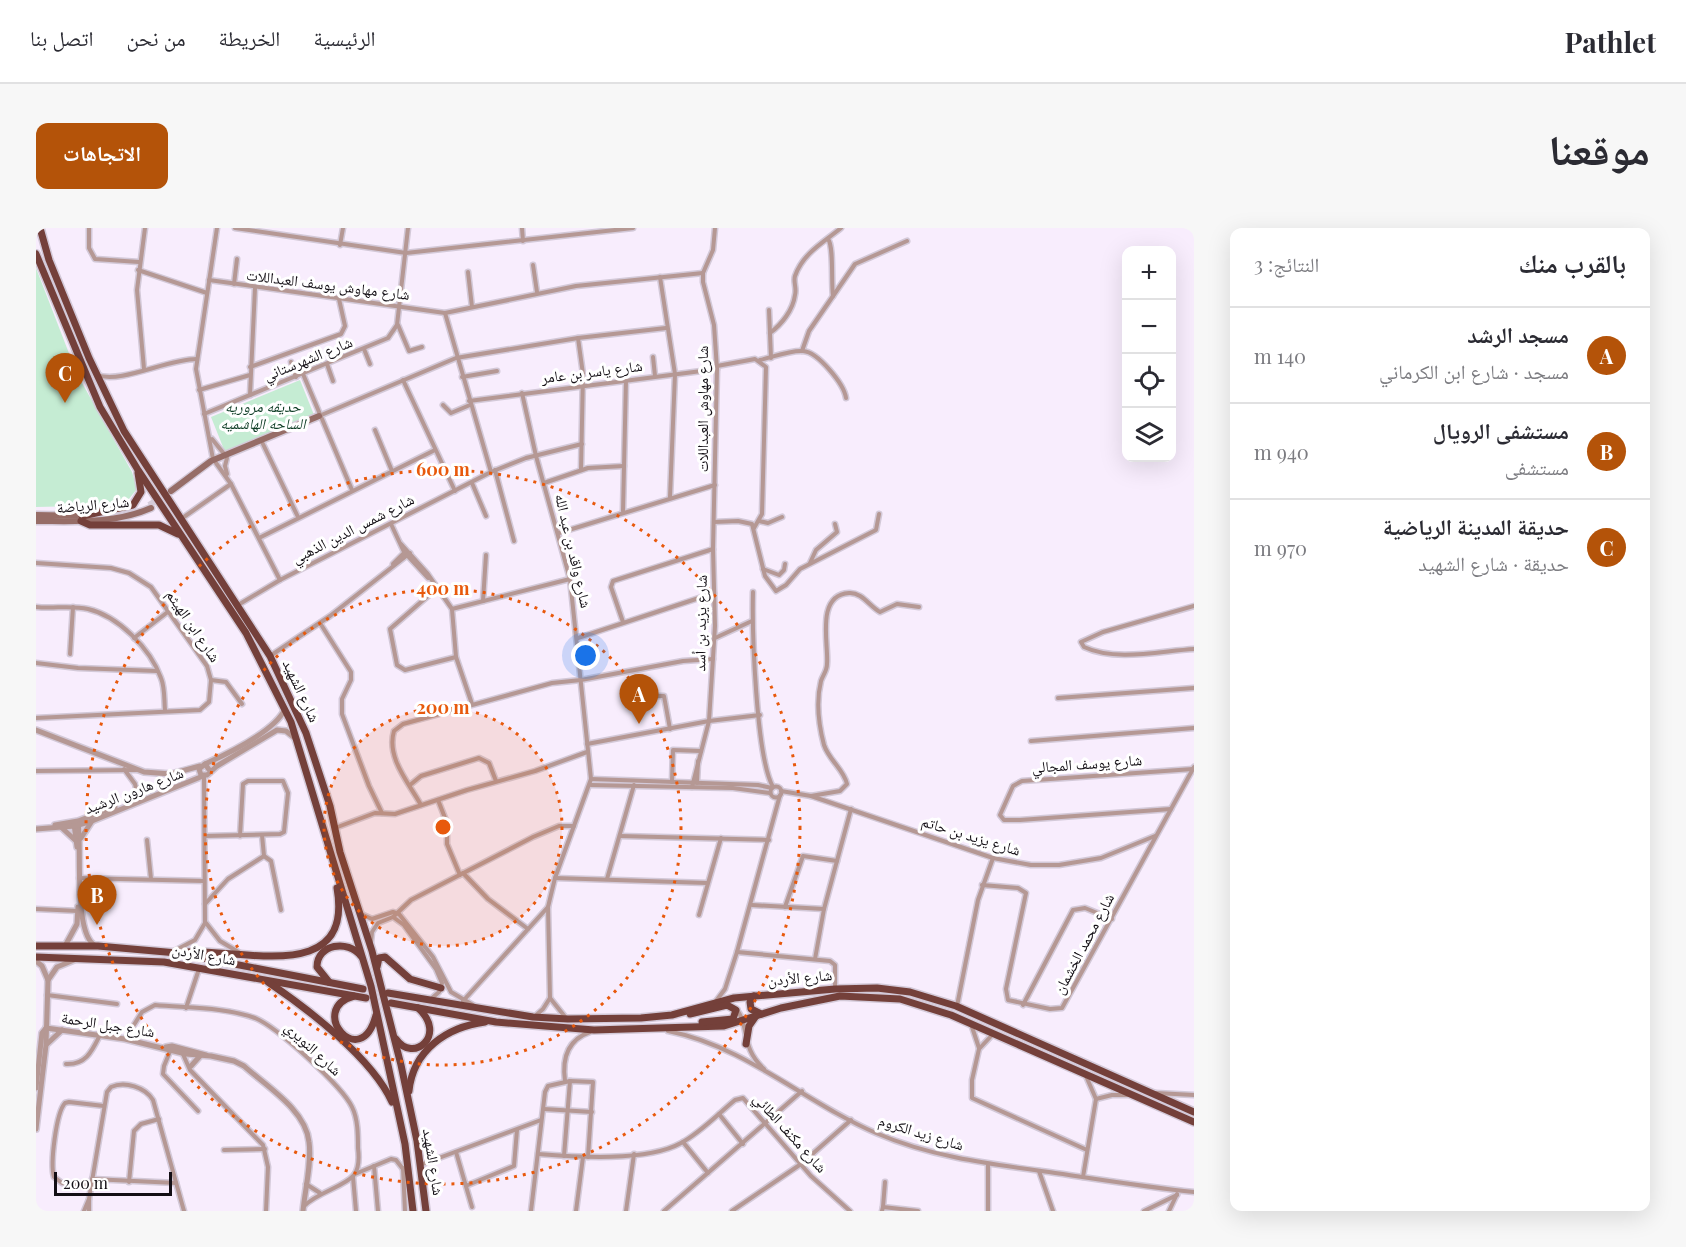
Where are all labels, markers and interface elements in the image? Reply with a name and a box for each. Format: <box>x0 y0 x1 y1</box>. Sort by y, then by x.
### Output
text: اتصل بنا <box>30 23 93 51</box>
text: من نحن <box>126 23 186 51</box>
text: الخريطة <box>219 23 280 51</box>
text: الرئيسية <box>313 23 376 51</box>
text: Pathlet <box>1565 23 1656 60</box>
text: موقعنا <box>1549 120 1650 176</box>
button: الاتجاهات <box>36 123 168 189</box>
text: بالقرب منك <box>1518 245 1626 280</box>
map controls <box>1122 246 1176 462</box>
button: + <box>1122 246 1176 300</box>
text: النتائج: 3 <box>1254 250 1319 277</box>
street label: شارع مهاوش يوسف العبداللات <box>245 264 411 305</box>
button: − <box>1122 300 1176 354</box>
text: مسجد الرشد <box>1467 319 1569 349</box>
street label: شارع الشهرستاني <box>260 331 356 388</box>
text: 140 m <box>1254 342 1306 369</box>
text: A <box>1600 342 1613 369</box>
street label: شارع مهاوش العبداللات <box>692 346 713 472</box>
pin: C <box>45 354 84 403</box>
button: locate <box>1122 354 1176 408</box>
street label: شارع ياسر بن عامر <box>539 355 644 388</box>
text: مسجد · شارع ابن الكرماني <box>1379 357 1569 384</box>
park label: حديقه مروريه الساحه الهاشميه <box>220 396 307 433</box>
button: layers <box>1122 408 1176 462</box>
text: مستشفى الرويال <box>1433 415 1569 445</box>
text: 940 m <box>1254 438 1309 465</box>
text: B <box>1600 438 1613 465</box>
text: مستشفى <box>1505 453 1569 480</box>
text: 600 m <box>416 457 471 481</box>
street label: شارع شمس الدين الذهبي <box>288 489 419 570</box>
street label: شارع الرياضة <box>56 491 130 518</box>
street label: شارع واقد بن عبد الله <box>550 492 597 610</box>
text: حديقة المدينة الرياضية <box>1383 511 1569 541</box>
text: 970 m <box>1254 534 1307 561</box>
text: C <box>1599 534 1614 561</box>
text: حديقة · شارع الشهيد <box>1418 549 1569 576</box>
street label: شارع يزيد بن أسد <box>689 574 712 671</box>
text: 400 m <box>416 576 470 600</box>
street label: شارع ابن الهيثم <box>161 585 226 666</box>
your location <box>571 641 600 670</box>
street label: شارع الشهيد <box>278 656 325 726</box>
pin: A <box>620 674 658 724</box>
text: 200 m <box>416 695 470 719</box>
street label: شارع يوسف المجالي <box>1031 749 1143 780</box>
street label: شارع هارون الرشيد <box>81 762 186 819</box>
street label: شارع يزيد بن حاتم <box>919 810 1023 861</box>
centre of rings <box>433 817 453 837</box>
pin: B <box>78 876 116 925</box>
street label: شارع محمد الخشمان <box>1048 889 1119 998</box>
street label: شارع الأردن <box>171 939 238 970</box>
street label: شارع الأردن <box>767 964 833 991</box>
street label: شارع جبل الرحمة <box>60 1007 156 1042</box>
street label: شارع النويري <box>279 1017 347 1082</box>
street label: شارع مكنف الطائي <box>748 1088 832 1178</box>
street label: شارع زيد الكروم <box>876 1110 966 1155</box>
street label: شارع الشهيد <box>418 1127 449 1197</box>
scale bar <box>54 1169 172 1196</box>
text: 200 m <box>63 1172 108 1193</box>

